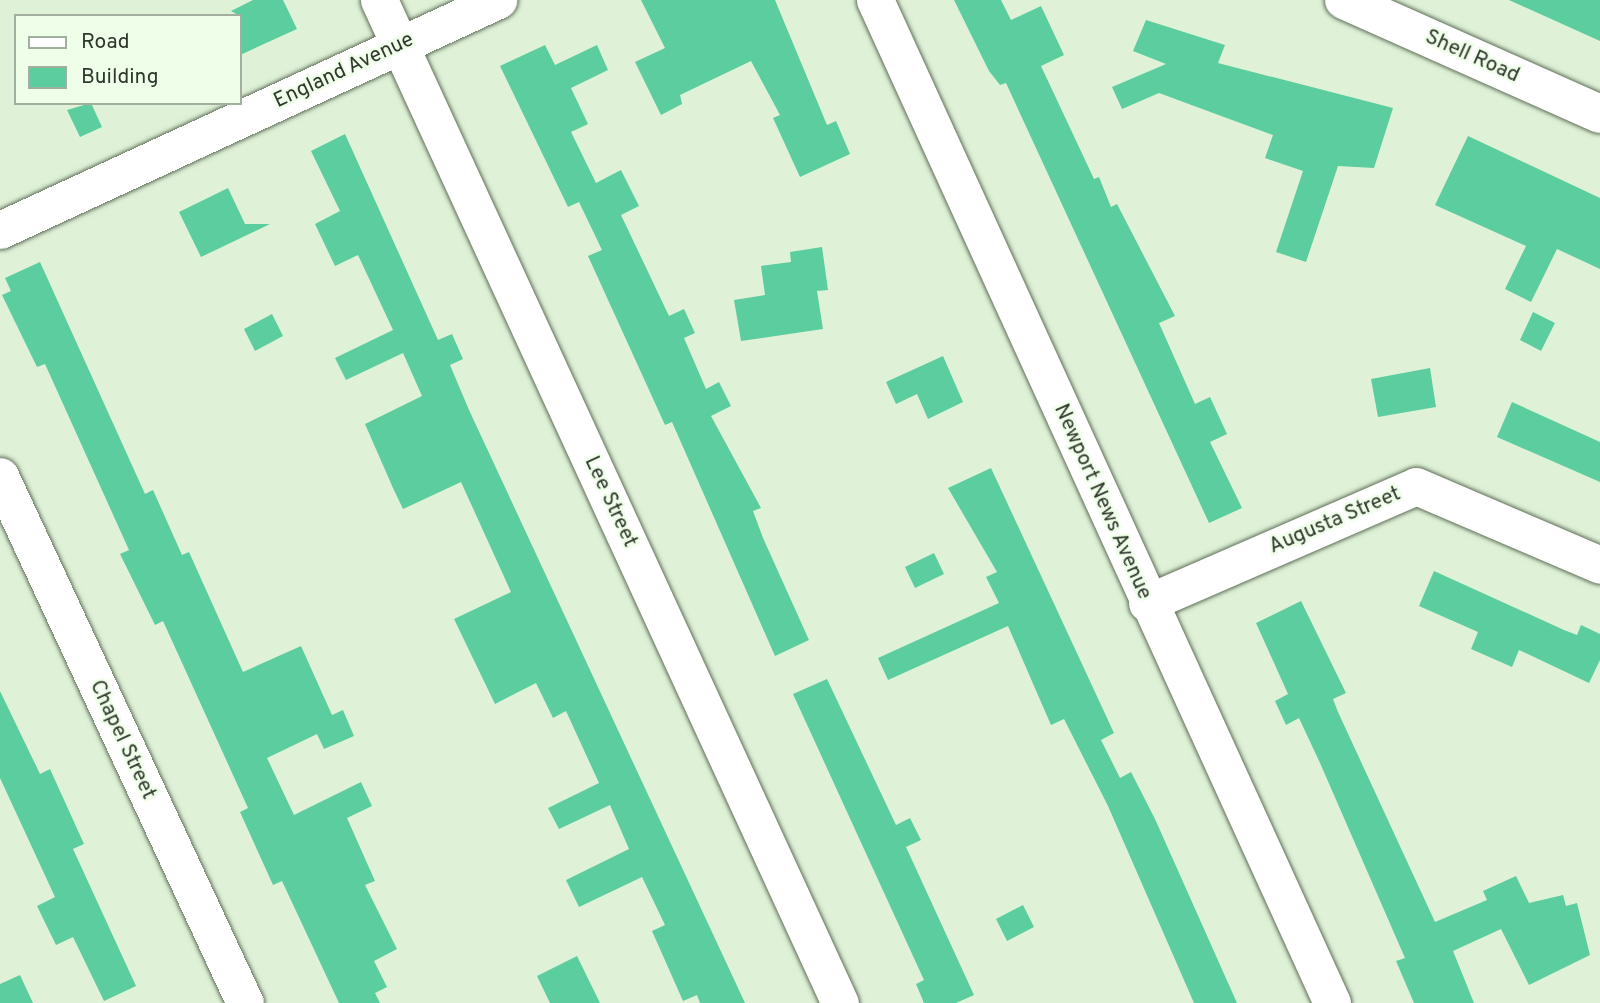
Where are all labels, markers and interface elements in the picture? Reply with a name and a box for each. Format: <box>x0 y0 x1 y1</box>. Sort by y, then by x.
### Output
legend <box>14 14 242 105</box>
street label: Shell Road <box>1421 25 1523 89</box>
street label: England Avenue <box>270 27 418 115</box>
text: Road <box>81 29 130 56</box>
text: Building <box>81 64 159 91</box>
street label: Newport News Avenue <box>1047 400 1157 604</box>
street label: Lee Street <box>578 453 642 551</box>
street label: Augusta Street <box>1265 482 1405 560</box>
street label: Chapel Street <box>83 676 161 804</box>

